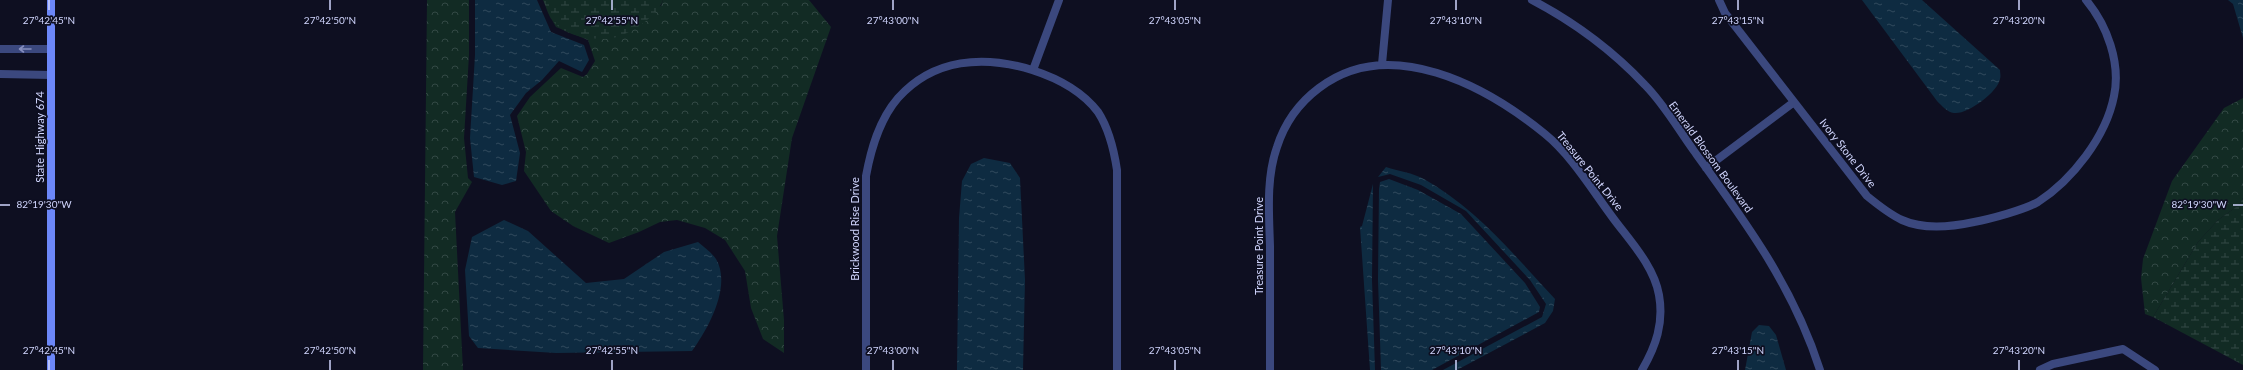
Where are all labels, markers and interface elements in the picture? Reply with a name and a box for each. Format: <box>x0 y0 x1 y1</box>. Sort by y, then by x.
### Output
text: 27°42'45"N <box>23 14 75 26</box>
text: 27°42'50"N <box>304 14 356 26</box>
text: 27°42'55"N <box>586 14 638 26</box>
text: 27°43'00"N <box>867 14 919 26</box>
text: 27°43'05"N <box>1149 14 1201 26</box>
text: 27°43'10"N <box>1430 14 1482 26</box>
text: 27°43'15"N <box>1712 14 1764 26</box>
text: 27°43'20"N <box>1993 14 2045 26</box>
one-way arrow <box>19 45 32 53</box>
street label: State Highway 674 <box>33 91 46 183</box>
street label: Emerald Blossom Boulevard <box>1667 99 1756 215</box>
street label: Ivory Stone Drive <box>1817 116 1879 190</box>
street label: Treasure Point Drive <box>1555 129 1626 213</box>
street label: Brickwood Rise Drive <box>848 177 861 281</box>
street label: Treasure Point Drive <box>1252 197 1265 295</box>
text: 82°19'30"W <box>16 198 72 210</box>
text: 82°19'30"W <box>2171 198 2227 210</box>
text: 27°42'45"N <box>23 344 75 356</box>
text: 27°42'50"N <box>304 344 356 356</box>
text: 27°42'55"N <box>586 344 638 356</box>
text: 27°43'00"N <box>867 344 919 356</box>
text: 27°43'05"N <box>1149 344 1201 356</box>
text: 27°43'10"N <box>1430 344 1482 356</box>
text: 27°43'15"N <box>1712 344 1764 356</box>
text: 27°43'20"N <box>1993 344 2045 356</box>

